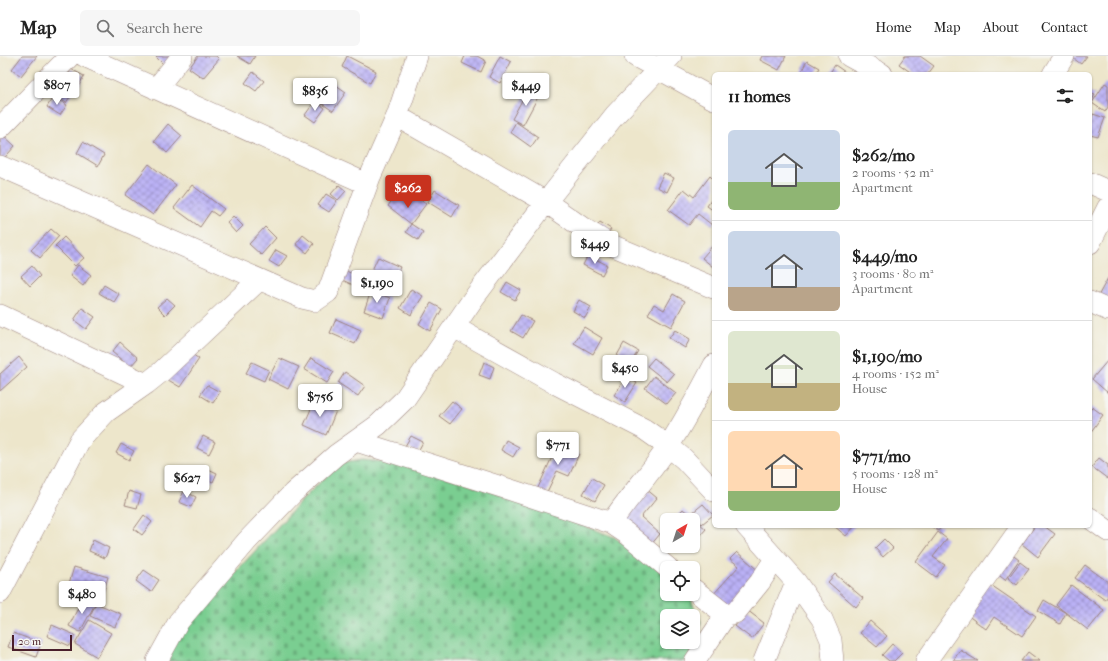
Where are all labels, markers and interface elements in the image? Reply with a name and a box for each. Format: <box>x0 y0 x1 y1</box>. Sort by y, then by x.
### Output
search box <box>80 10 360 46</box>
text: Map <box>20 17 56 39</box>
icon: search <box>94 17 116 39</box>
text: Search here <box>126 19 203 37</box>
text: Home <box>875 19 912 36</box>
text: Map <box>934 19 961 36</box>
text: About <box>983 19 1019 36</box>
text: Contact <box>1041 19 1088 36</box>
pin: $807 <box>33 72 81 106</box>
pin: $449 <box>502 73 550 107</box>
text: $807 <box>43 77 71 92</box>
pin: $836 <box>291 78 339 112</box>
text: $449 <box>511 78 541 93</box>
text: $836 <box>302 83 328 98</box>
icon: filters <box>1054 85 1076 107</box>
text: 11 homes <box>728 86 791 106</box>
text: $262/mo <box>852 145 915 165</box>
icon: home <box>760 146 808 194</box>
text: 2 rooms · 52 m² <box>852 165 933 180</box>
pin: $262 <box>384 175 432 209</box>
text: $262 <box>394 180 422 195</box>
text: Apartment <box>852 180 913 195</box>
pin: $449 <box>571 231 619 265</box>
text: $449 <box>580 236 610 251</box>
text: $449/mo <box>852 246 917 266</box>
icon: home <box>760 247 808 295</box>
text: 3 rooms · 80 m² <box>852 266 933 281</box>
pin: $1,190 <box>344 270 410 304</box>
text: $1,190 <box>360 275 394 290</box>
text: Apartment <box>852 281 913 296</box>
text: $1,190/mo <box>852 346 922 366</box>
icon: home <box>760 347 808 395</box>
pin: $450 <box>601 355 649 389</box>
text: $450 <box>611 360 639 375</box>
text: 4 rooms · 152 m² <box>852 366 939 381</box>
text: House <box>852 381 887 396</box>
pin: $756 <box>296 384 344 418</box>
text: $756 <box>307 389 333 404</box>
pin: $771 <box>534 432 582 466</box>
text: $771 <box>546 437 570 452</box>
text: $771/mo <box>852 446 911 466</box>
icon: home <box>760 447 808 495</box>
pin: $627 <box>163 465 211 499</box>
text: 5 rooms · 128 m² <box>852 466 938 481</box>
text: $627 <box>173 470 201 485</box>
text: House <box>852 481 887 496</box>
north arrow <box>660 513 700 553</box>
map controls <box>660 513 700 649</box>
button: locate <box>660 561 700 601</box>
pin: $480 <box>58 581 106 615</box>
text: $480 <box>68 586 96 601</box>
button: layers <box>660 609 700 649</box>
scale bar <box>12 633 72 652</box>
text: 20 m <box>18 635 41 648</box>

